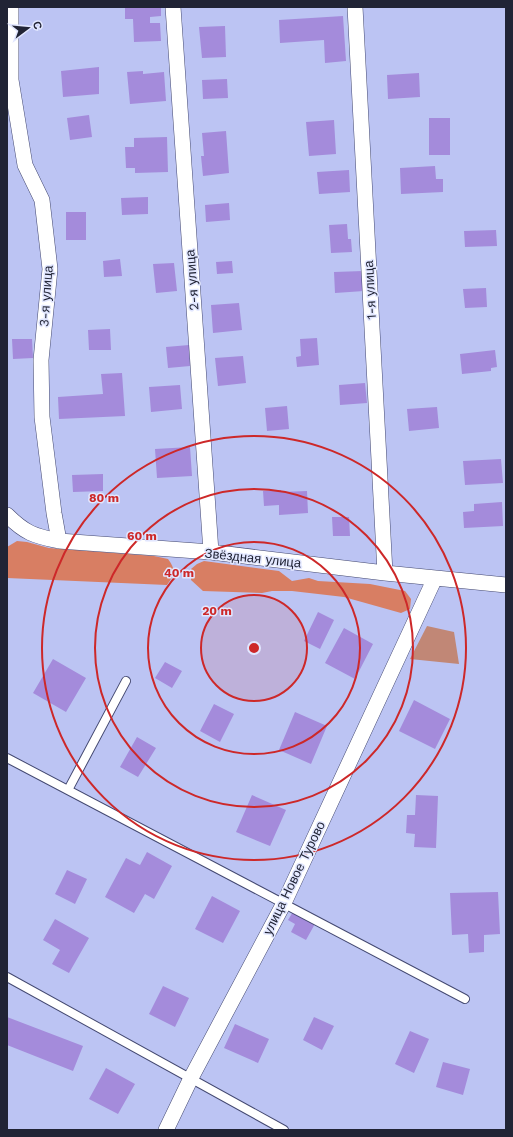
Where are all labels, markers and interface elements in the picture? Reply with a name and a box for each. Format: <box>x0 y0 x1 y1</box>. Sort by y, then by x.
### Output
north arrow <box>8 8 48 48</box>
text: С <box>30 20 44 31</box>
street label: 2-я улица <box>182 248 202 311</box>
street label: 1-я улица <box>361 259 379 320</box>
street label: 3-я улица <box>36 264 56 327</box>
text: 80 m <box>89 491 119 505</box>
text: 60 m <box>127 529 157 543</box>
street label: Звёздная улица <box>204 545 303 571</box>
text: 40 m <box>164 566 194 580</box>
text: 20 m <box>202 604 232 618</box>
centre of rings <box>247 641 261 655</box>
street label: улица Новое Турово <box>260 819 328 937</box>

